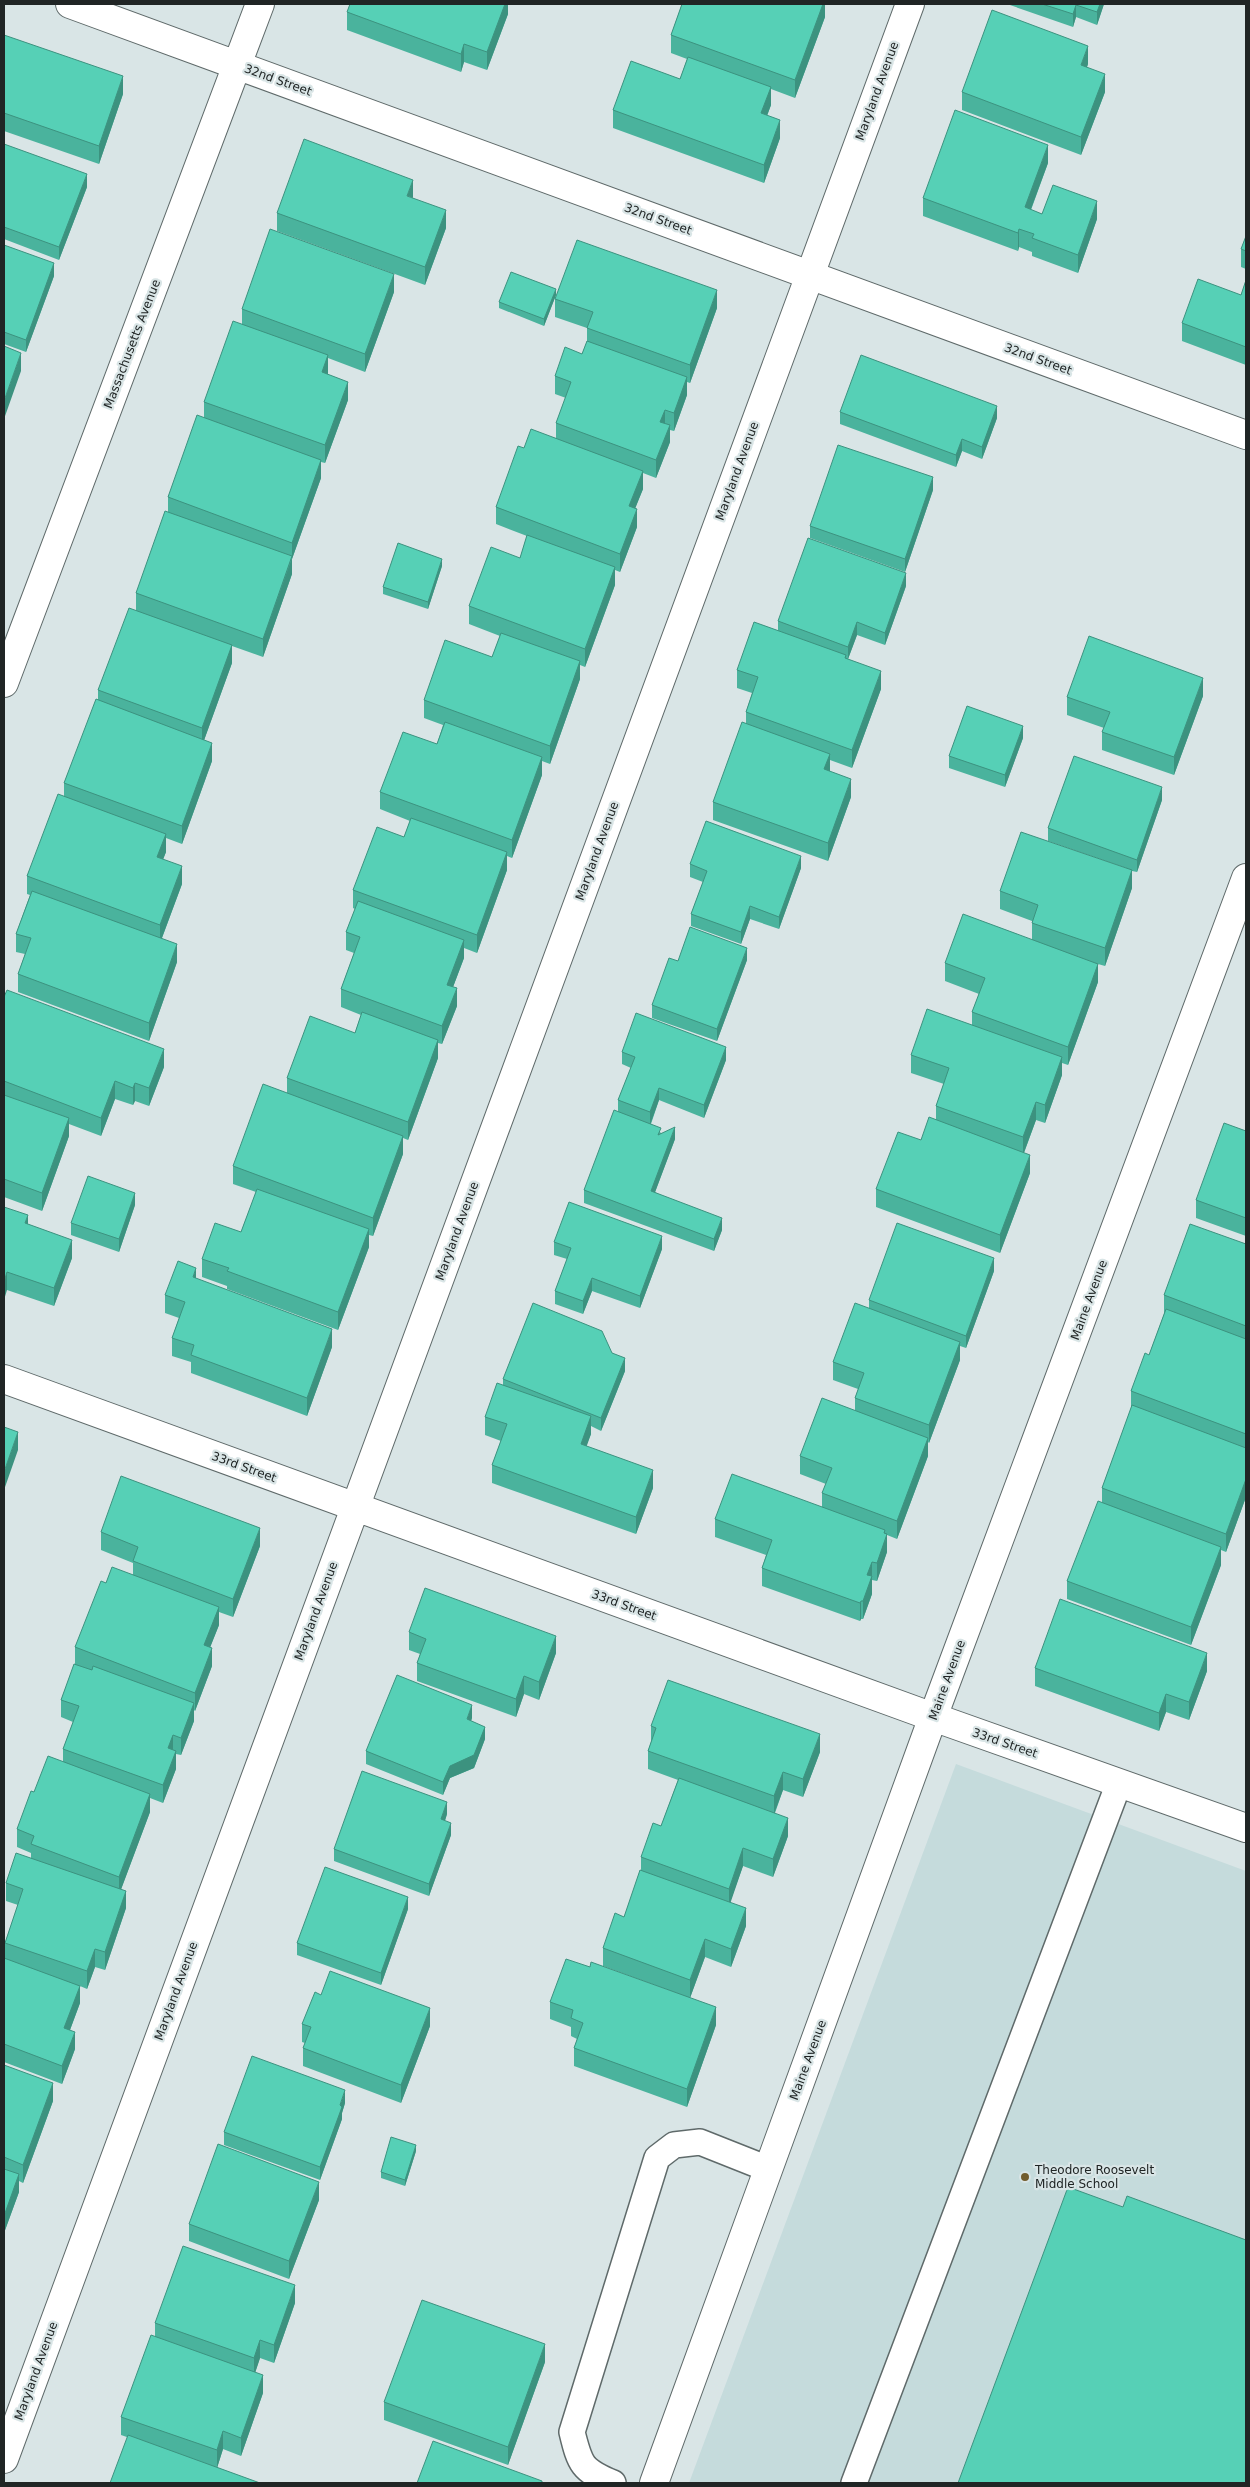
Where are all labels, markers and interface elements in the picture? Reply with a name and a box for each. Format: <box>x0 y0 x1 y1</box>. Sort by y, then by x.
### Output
street label: Maryland Avenue <box>853 40 901 142</box>
street label: 32nd Street <box>242 61 314 99</box>
street label: 32nd Street <box>622 200 694 238</box>
street label: Massachusetts Avenue <box>101 278 163 410</box>
street label: 32nd Street <box>1002 340 1074 378</box>
street label: Maryland Avenue <box>713 420 761 522</box>
street label: Maryland Avenue <box>573 800 621 902</box>
street label: Maryland Avenue <box>433 1180 481 1282</box>
street label: Maine Avenue <box>1068 1258 1110 1342</box>
street label: 33rd Street <box>210 1449 279 1485</box>
street label: Maryland Avenue <box>292 1560 340 1662</box>
street label: 33rd Street <box>590 1587 659 1623</box>
street label: Maine Avenue <box>926 1638 968 1722</box>
street label: 33rd Street <box>971 1725 1040 1761</box>
street label: Maryland Avenue <box>152 1940 200 2042</box>
street label: Maine Avenue <box>787 2018 829 2102</box>
place label: Theodore Roosevelt Middle School <box>1034 2163 1154 2191</box>
marker: Theodore Roosevelt Middle School <box>1019 2171 1031 2183</box>
street label: Maryland Avenue <box>12 2320 60 2422</box>

